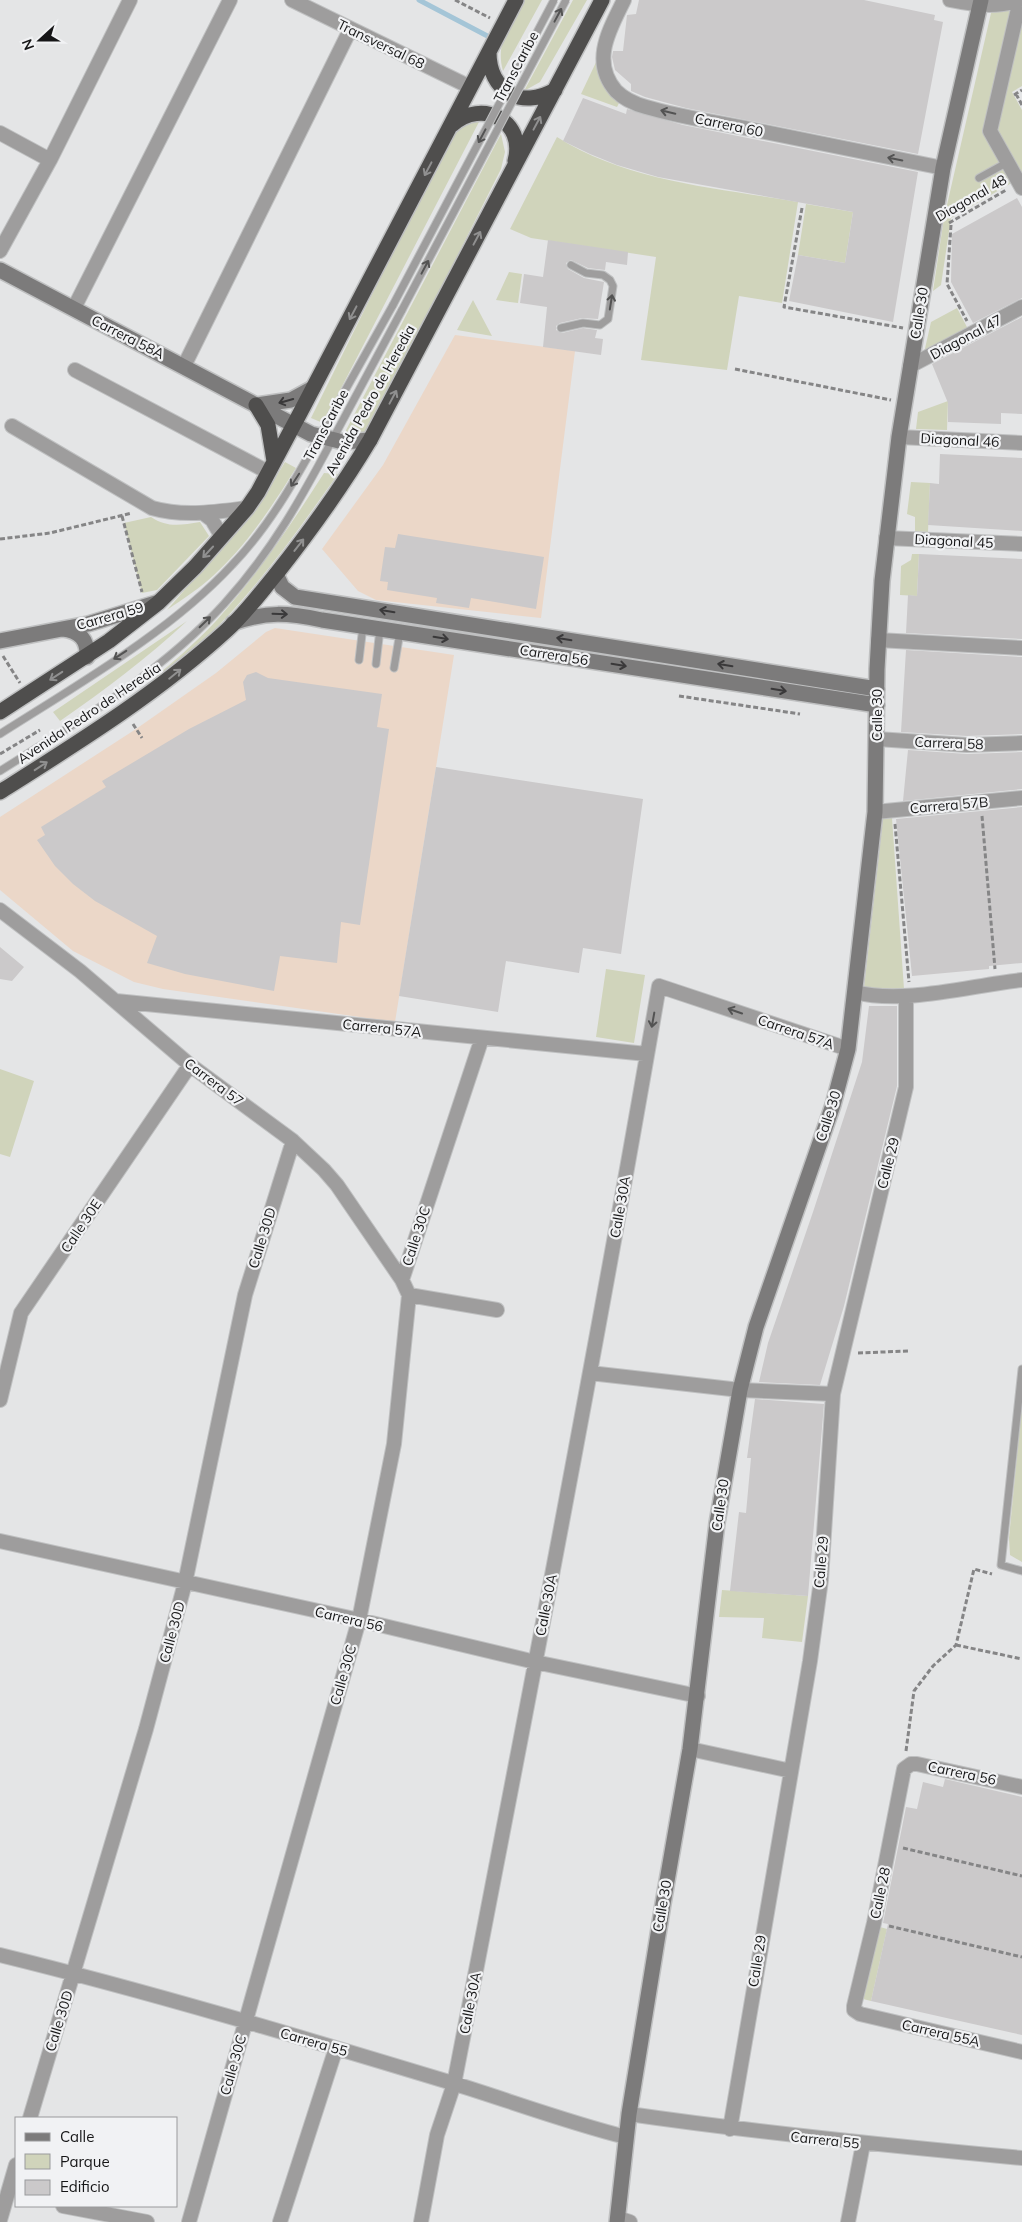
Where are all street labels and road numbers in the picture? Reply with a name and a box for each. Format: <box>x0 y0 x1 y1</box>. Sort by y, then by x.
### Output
street label: Transversal 68 <box>334 15 428 73</box>
street label: TransCaribe <box>490 28 542 106</box>
street label: Carrera 60 <box>693 109 765 141</box>
street label: Diagonal 48 <box>932 170 1010 226</box>
street label: Calle 30 <box>906 286 932 340</box>
street label: Carrera 58A <box>88 311 168 363</box>
street label: Diagonal 47 <box>927 311 1005 363</box>
street label: Avenida Pedro de Heredia <box>321 322 419 478</box>
street label: TransCaribe <box>300 386 352 464</box>
street label: Diagonal 46 <box>920 429 1000 451</box>
street label: Diagonal 45 <box>914 530 994 552</box>
street label: Carrera 59 <box>74 598 146 634</box>
street label: Carrera 56 <box>518 641 590 669</box>
street label: Avenida Pedro de Heredia <box>14 658 164 768</box>
street label: Calle 30 <box>868 689 886 741</box>
street label: Carrera 58 <box>914 733 984 753</box>
street label: Carrera 57B <box>909 793 989 817</box>
street label: Carrera 57A <box>755 1011 837 1054</box>
street label: Carrera 57A <box>341 1015 423 1041</box>
street label: Carrera 57 <box>181 1054 247 1110</box>
street label: Calle 30 <box>811 1088 845 1144</box>
street label: Calle 29 <box>873 1135 903 1191</box>
street label: Calle 30A <box>606 1174 634 1239</box>
street label: Calle 30E <box>57 1196 105 1256</box>
street label: Calle 30C <box>398 1204 434 1268</box>
street label: Calle 30D <box>244 1205 280 1271</box>
street label: Calle 30 <box>707 1478 733 1532</box>
street label: Calle 29 <box>810 1535 832 1589</box>
street label: Calle 30A <box>531 1572 561 1638</box>
street label: Calle 30D <box>155 1599 189 1665</box>
street label: Carrera 56 <box>313 1602 385 1636</box>
street label: Calle 30C <box>326 1643 360 1707</box>
street label: Carrera 56 <box>926 1757 998 1789</box>
street label: Calle 28 <box>866 1865 894 1921</box>
street label: Calle 30 <box>649 1879 675 1933</box>
street label: Calle 29 <box>744 1934 770 1988</box>
street label: Calle 30A <box>455 1970 485 2036</box>
street label: Calle 30D <box>41 1988 77 2054</box>
street label: Carrera 55A <box>900 2015 982 2051</box>
street label: Carrera 55 <box>278 2024 350 2060</box>
street label: Calle 30C <box>216 2033 250 2097</box>
street label: Carrera 55 <box>790 2127 860 2153</box>

